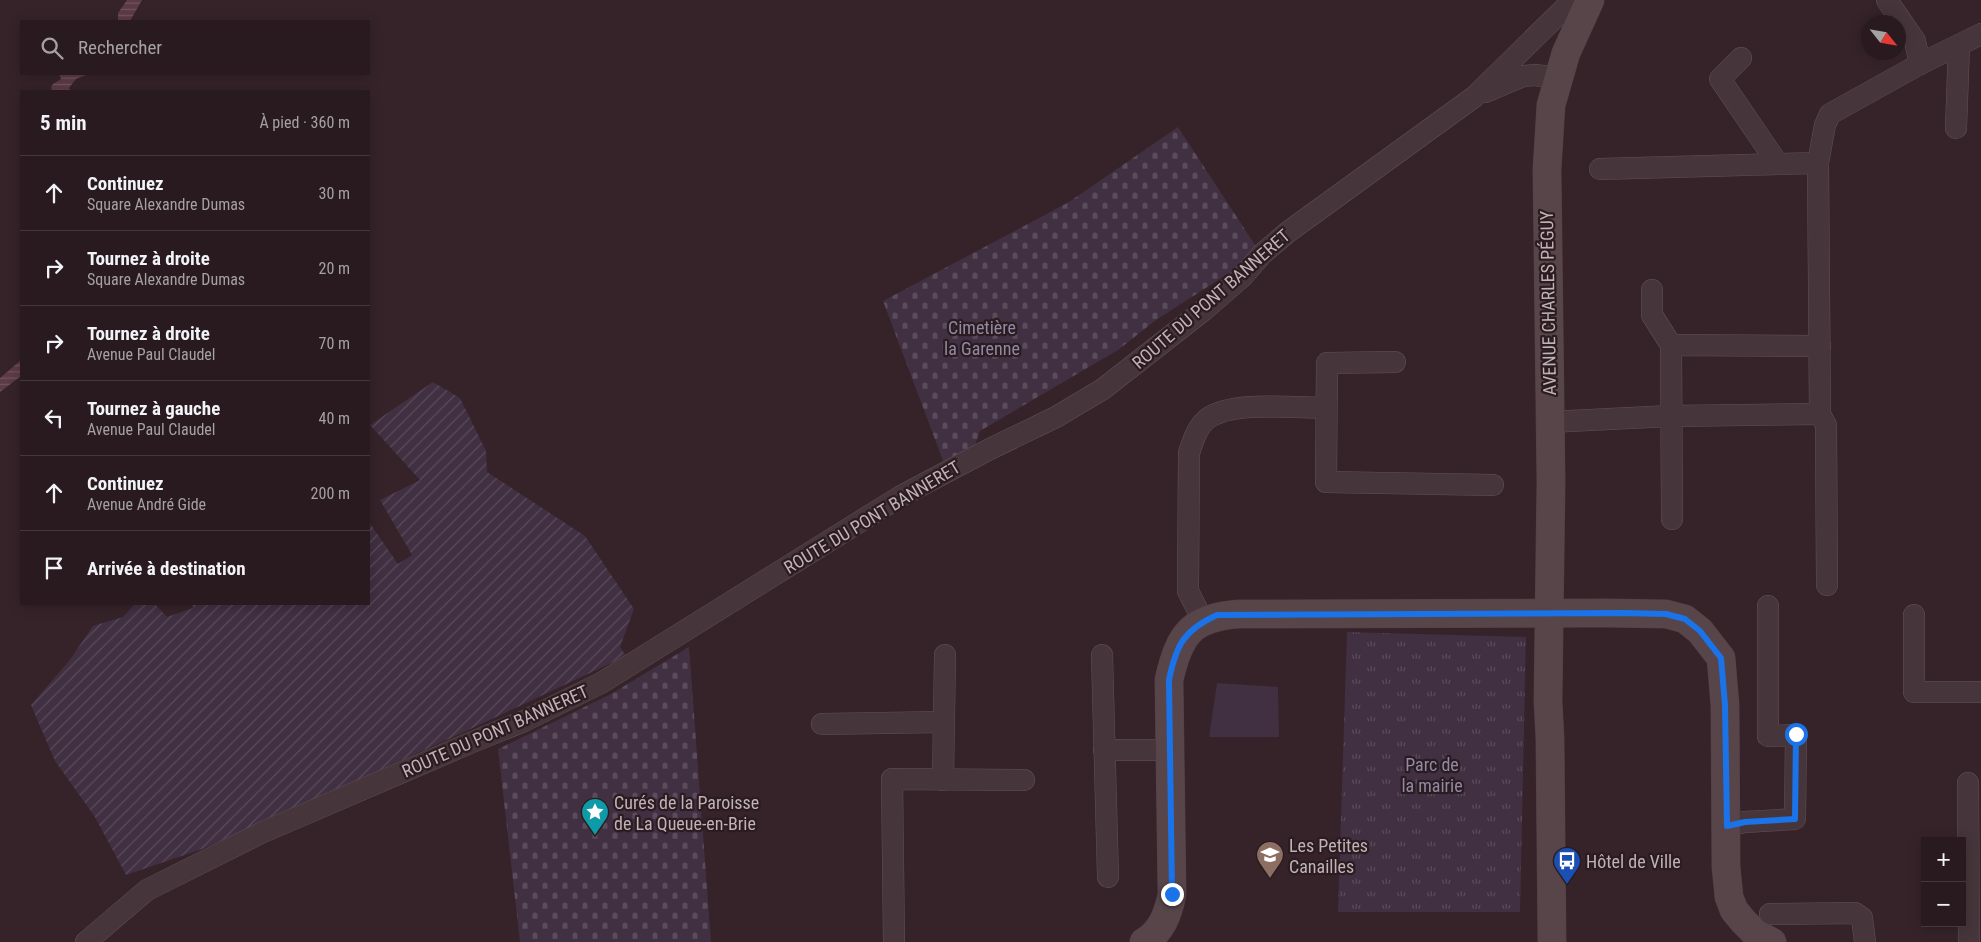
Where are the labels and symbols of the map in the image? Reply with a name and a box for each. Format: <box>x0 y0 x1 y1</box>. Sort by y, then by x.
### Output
north arrow <box>1861 15 1906 60</box>
street label: AVENUE CHARLES PÉGUY <box>1536 210 1560 395</box>
street label: ROUTE DU PONT BANNERET <box>1128 225 1294 373</box>
park label: Cimetière la Garenne <box>944 317 1020 359</box>
street label: ROUTE DU PONT BANNERET <box>780 456 964 578</box>
street label: ROUTE DU PONT BANNERET <box>399 680 591 782</box>
route start <box>1785 723 1808 746</box>
park label: Parc de la mairie <box>1401 754 1463 796</box>
place label: Curés de la Paroisse de La Queue-en-Brie <box>614 792 759 834</box>
place icon: Curés de la Paroisse de La Queue-en-Brie <box>580 797 610 836</box>
place label: Les Petites Canailles <box>1289 835 1368 877</box>
school or university icon: Les Petites Canailles <box>1255 840 1285 879</box>
bus stop icon: Hôtel de Ville <box>1552 846 1582 885</box>
place label: Hôtel de Ville <box>1586 851 1681 872</box>
route end <box>1161 883 1184 906</box>

